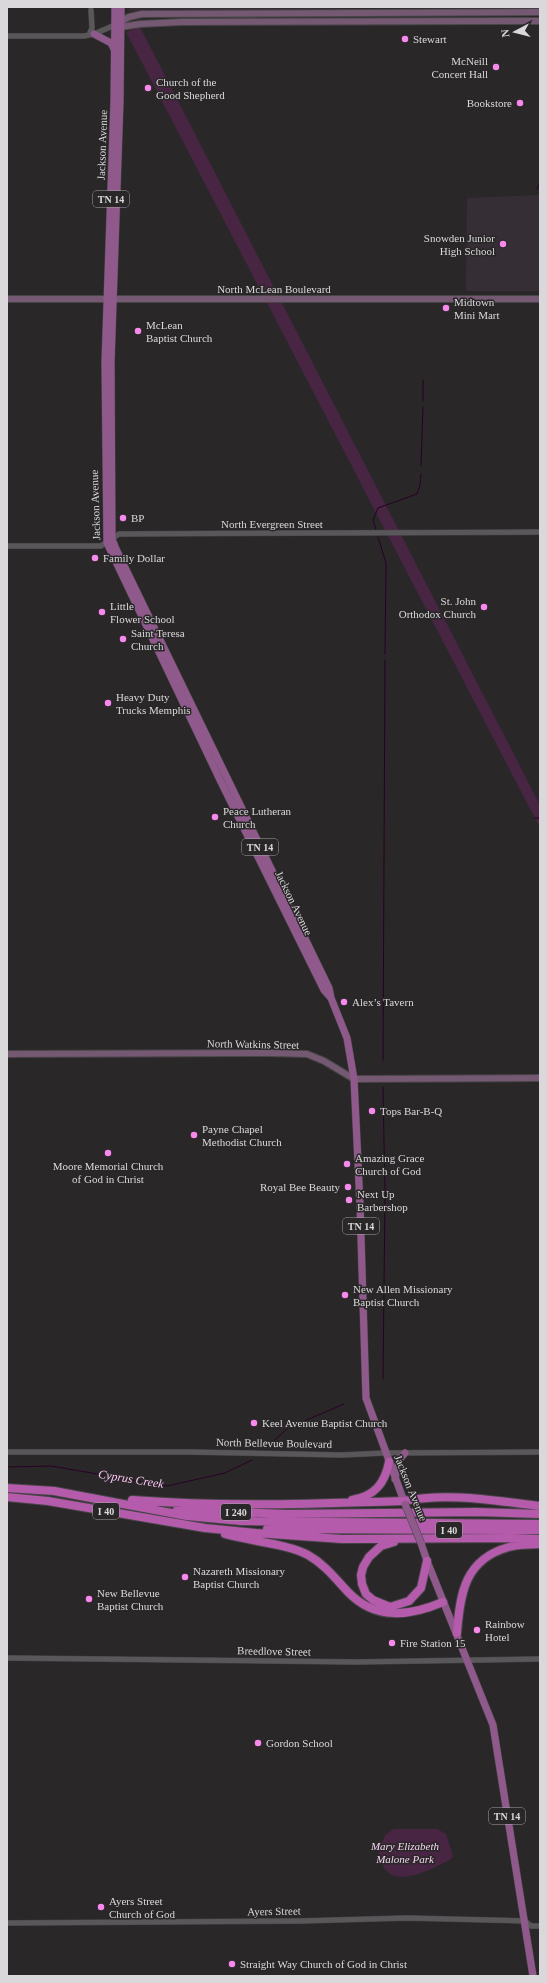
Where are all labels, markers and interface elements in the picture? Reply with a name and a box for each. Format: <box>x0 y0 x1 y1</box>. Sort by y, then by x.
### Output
north arrow <box>495 12 535 52</box>
text: N <box>499 28 512 38</box>
place label: Stewart <box>413 33 447 45</box>
marker: Stewart <box>400 34 410 44</box>
place label: McNeill Concert Hall <box>431 55 488 80</box>
marker: McNeill Concert Hall <box>491 62 501 72</box>
place label: Church of the Good Shepherd <box>156 76 225 101</box>
marker: Church of the Good Shepherd <box>143 83 153 93</box>
place label: Bookstore <box>467 97 512 109</box>
marker: Bookstore <box>515 98 525 108</box>
street label: Jackson Avenue <box>95 110 109 180</box>
road number: TN 14 <box>93 191 129 207</box>
place label: Snowden Junior High School <box>424 232 495 257</box>
marker: Snowden Junior High School <box>498 239 508 249</box>
street label: North McLean Boulevard <box>217 283 331 295</box>
place label: Midtown Mini Mart <box>454 296 500 321</box>
marker: Midtown Mini Mart <box>441 303 451 313</box>
place label: McLean Baptist Church <box>146 319 213 344</box>
marker: McLean Baptist Church <box>133 326 143 336</box>
street label: Jackson Avenue <box>88 470 102 540</box>
place label: BP <box>131 512 144 524</box>
marker: BP <box>118 513 128 523</box>
street label: North Evergreen Street <box>221 518 323 530</box>
place label: Family Dollar <box>103 552 165 564</box>
marker: Family Dollar <box>90 553 100 563</box>
place label: St. John Orthodox Church <box>399 595 476 620</box>
place label: Little Flower School <box>110 600 174 625</box>
marker: St. John Orthodox Church <box>479 602 489 612</box>
marker: Little Flower School <box>97 607 107 617</box>
place label: Saint Teresa Church <box>131 627 185 652</box>
marker: Saint Teresa Church <box>118 634 128 644</box>
place label: Heavy Duty Trucks Memphis <box>116 691 190 716</box>
marker: Heavy Duty Trucks Memphis <box>103 698 113 708</box>
place label: Peace Lutheran Church <box>223 805 292 830</box>
marker: Peace Lutheran Church <box>210 812 220 822</box>
road number: TN 14 <box>242 839 278 855</box>
street label: Jackson Avenue <box>273 869 315 937</box>
place label: Alex’s Tavern <box>352 996 414 1008</box>
marker: Alex’s Tavern <box>339 997 349 1007</box>
street label: North Watkins Street <box>207 1037 299 1051</box>
place label: Tops Bar-B-Q <box>380 1105 442 1117</box>
marker: Tops Bar-B-Q <box>367 1106 377 1116</box>
place label: Payne Chapel Methodist Church <box>202 1123 282 1148</box>
marker: Payne Chapel Methodist Church <box>189 1130 199 1140</box>
marker: Moore Memorial Church of God in Christ <box>103 1148 113 1158</box>
place label: Amazing Grace Church of God <box>355 1152 424 1177</box>
marker: Amazing Grace Church of God <box>342 1159 352 1169</box>
place label: Moore Memorial Church of God in Christ <box>53 1160 164 1185</box>
place label: Royal Bee Beauty <box>260 1181 340 1193</box>
marker: Royal Bee Beauty <box>343 1182 353 1192</box>
place label: Next Up Barbershop <box>357 1188 408 1213</box>
marker: Next Up Barbershop <box>344 1195 354 1205</box>
road number: TN 14 <box>343 1218 379 1234</box>
place label: New Allen Missionary Baptist Church <box>353 1283 453 1308</box>
marker: New Allen Missionary Baptist Church <box>340 1290 350 1300</box>
place label: Keel Avenue Baptist Church <box>262 1417 388 1429</box>
marker: Keel Avenue Baptist Church <box>249 1418 259 1428</box>
street label: North Bellevue Boulevard <box>216 1436 333 1450</box>
street label: Jackson Avenue <box>392 1453 430 1523</box>
water label: Cyprus Creek <box>97 1467 165 1491</box>
road number: I 40 <box>93 1503 119 1519</box>
road number: I 240 <box>221 1504 251 1520</box>
road number: I 40 <box>436 1522 462 1538</box>
place label: Nazareth Missionary Baptist Church <box>193 1565 285 1590</box>
marker: Nazareth Missionary Baptist Church <box>180 1572 190 1582</box>
place label: New Bellevue Baptist Church <box>97 1587 164 1612</box>
marker: New Bellevue Baptist Church <box>84 1594 94 1604</box>
place label: Rainbow Hotel <box>485 1618 525 1643</box>
marker: Rainbow Hotel <box>472 1625 482 1635</box>
place label: Fire Station 15 <box>400 1637 466 1649</box>
marker: Fire Station 15 <box>387 1638 397 1648</box>
street label: Breedlove Street <box>237 1644 311 1658</box>
place label: Gordon School <box>266 1737 333 1749</box>
marker: Gordon School <box>253 1738 263 1748</box>
road number: TN 14 <box>489 1808 525 1824</box>
park label: Mary Elizabeth Malone Park <box>370 1840 440 1865</box>
place label: Ayers Street Church of God <box>109 1895 175 1920</box>
marker: Ayers Street Church of God <box>96 1902 106 1912</box>
street label: Ayers Street <box>247 1905 301 1917</box>
place label: Straight Way Church of God in Christ <box>240 1958 407 1970</box>
marker: Straight Way Church of God in Christ <box>227 1959 237 1969</box>

